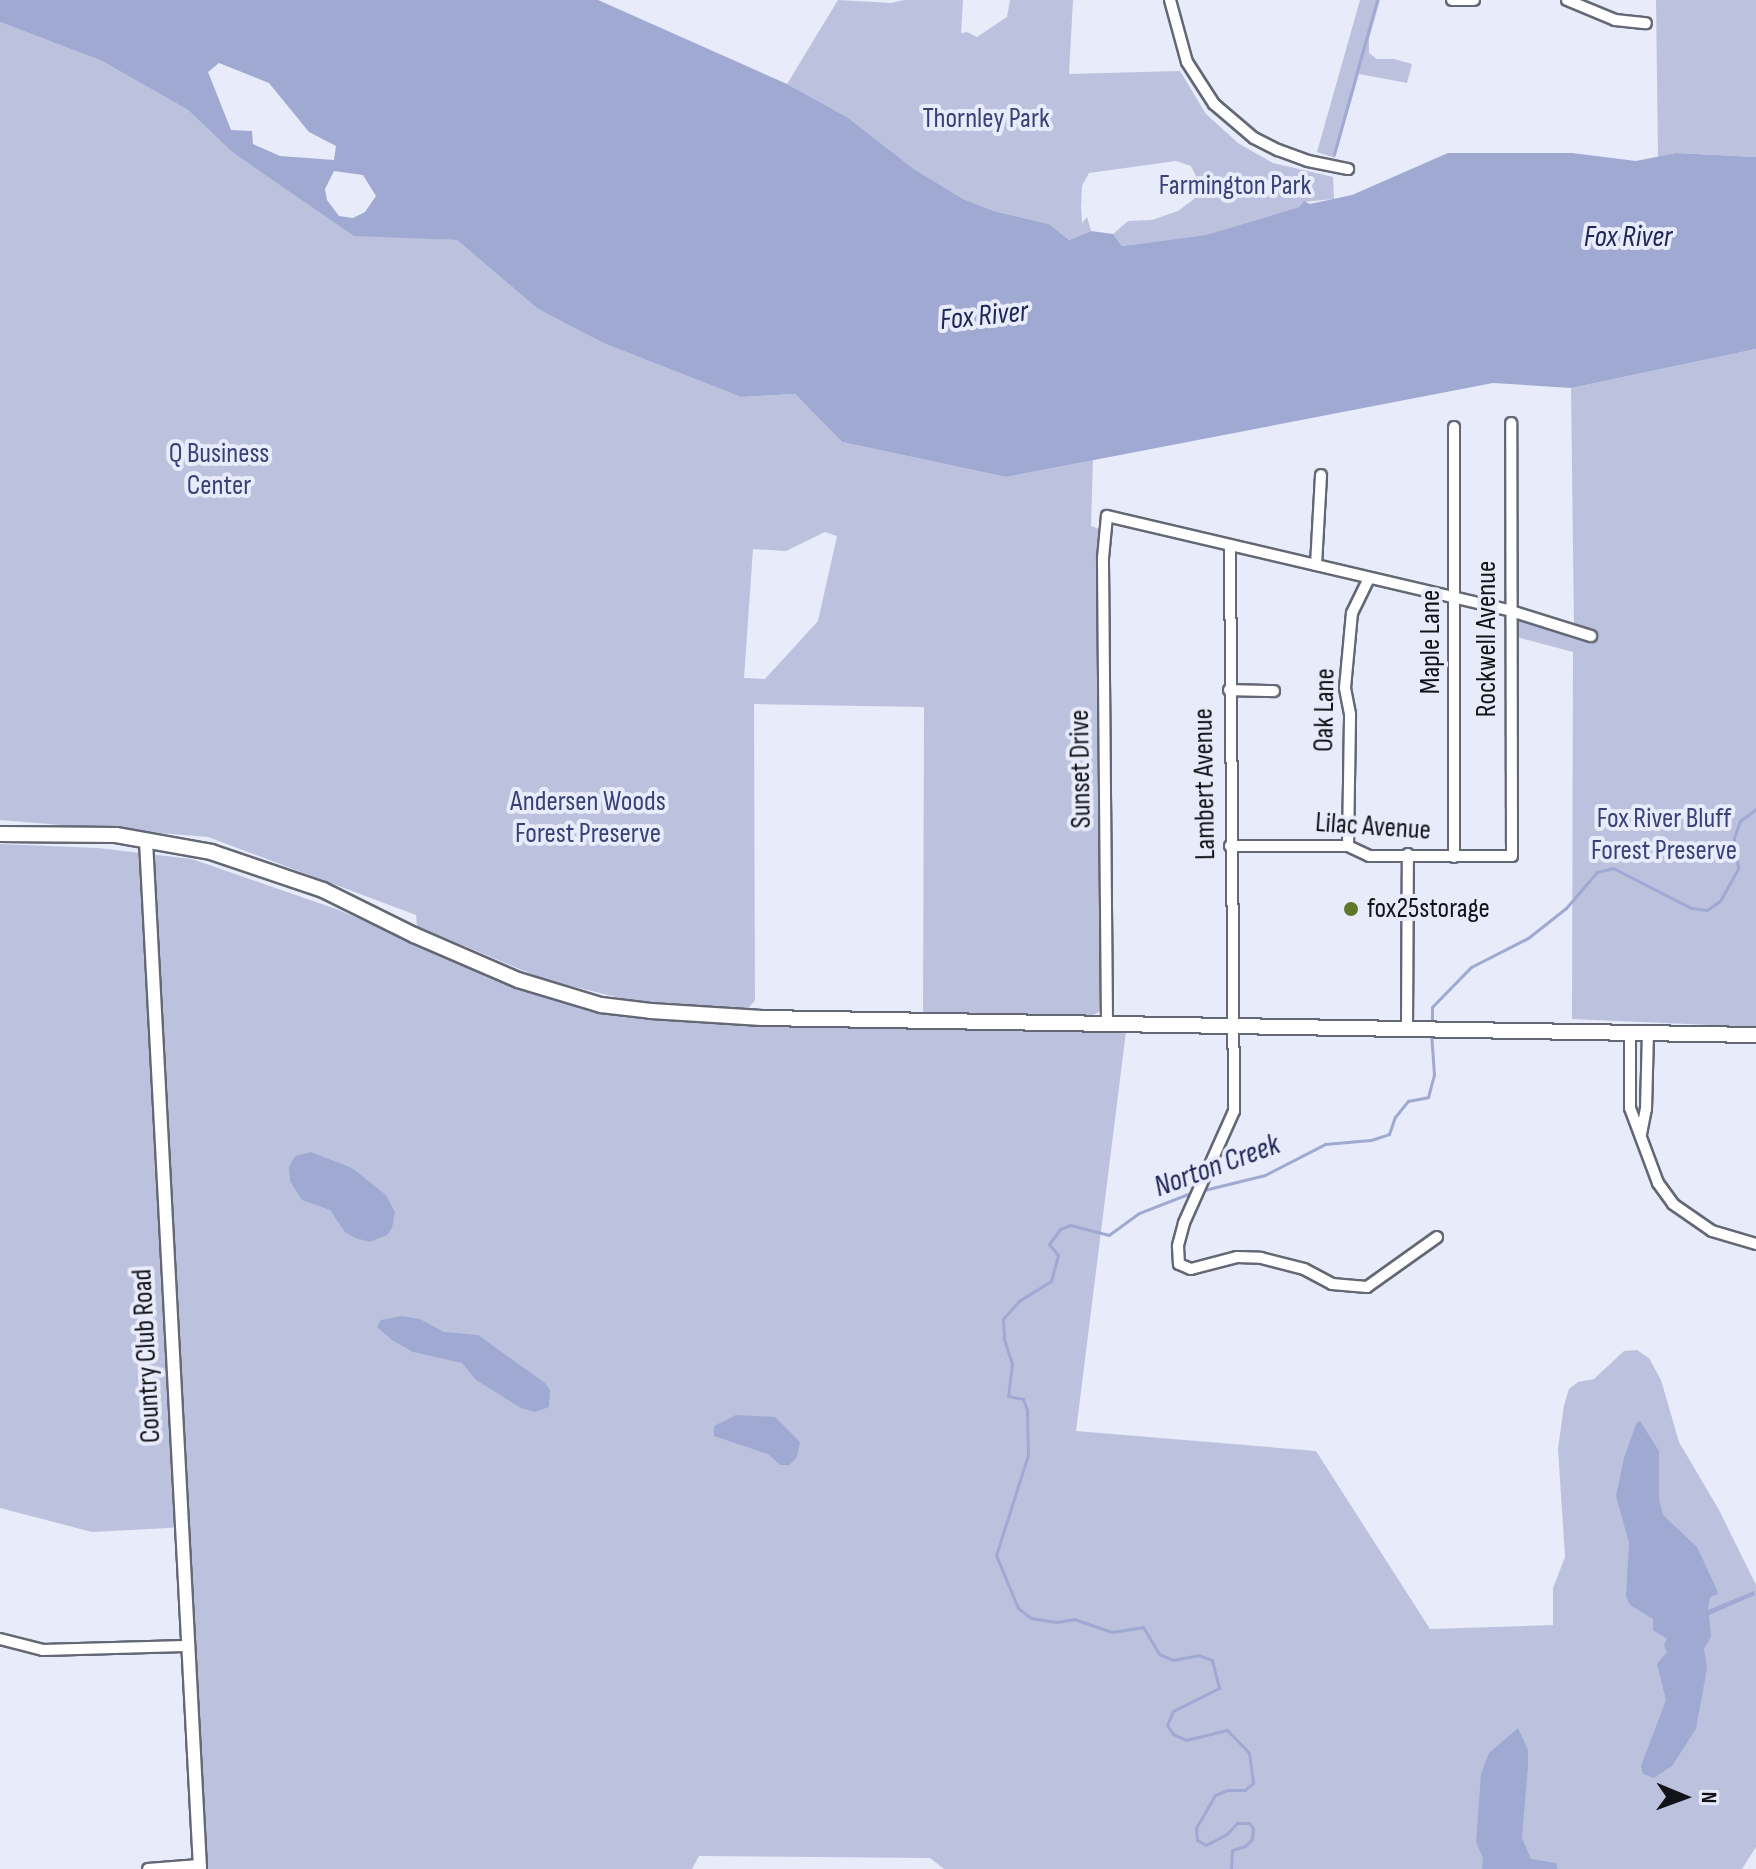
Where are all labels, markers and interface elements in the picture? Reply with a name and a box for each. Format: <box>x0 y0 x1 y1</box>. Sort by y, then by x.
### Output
park label: Thornley Park <box>922 102 1050 136</box>
park label: Farmington Park <box>1159 169 1311 203</box>
water label: Fox River <box>1584 219 1672 255</box>
water label: Fox River <box>938 293 1030 339</box>
park label: Q Business Center <box>169 437 269 503</box>
street label: Rockwell Avenue <box>1470 561 1504 717</box>
street label: Maple Lane <box>1414 590 1448 694</box>
street label: Oak Lane <box>1307 668 1343 752</box>
street label: Lambert Avenue <box>1187 708 1223 860</box>
street label: Sunset Drive <box>1063 709 1099 829</box>
park label: Andersen Woods Forest Preserve <box>510 785 666 851</box>
park label: Fox River Bluff Forest Preserve <box>1591 802 1737 868</box>
street label: Lilac Avenue <box>1314 806 1432 848</box>
place label: fox25storage <box>1367 892 1490 926</box>
marker: fox25storage <box>1342 900 1360 918</box>
water label: Norton Creek <box>1149 1127 1285 1205</box>
street label: Country Club Road <box>126 1268 168 1444</box>
north arrow <box>1644 1757 1724 1837</box>
text: N <box>1695 1791 1722 1804</box>

